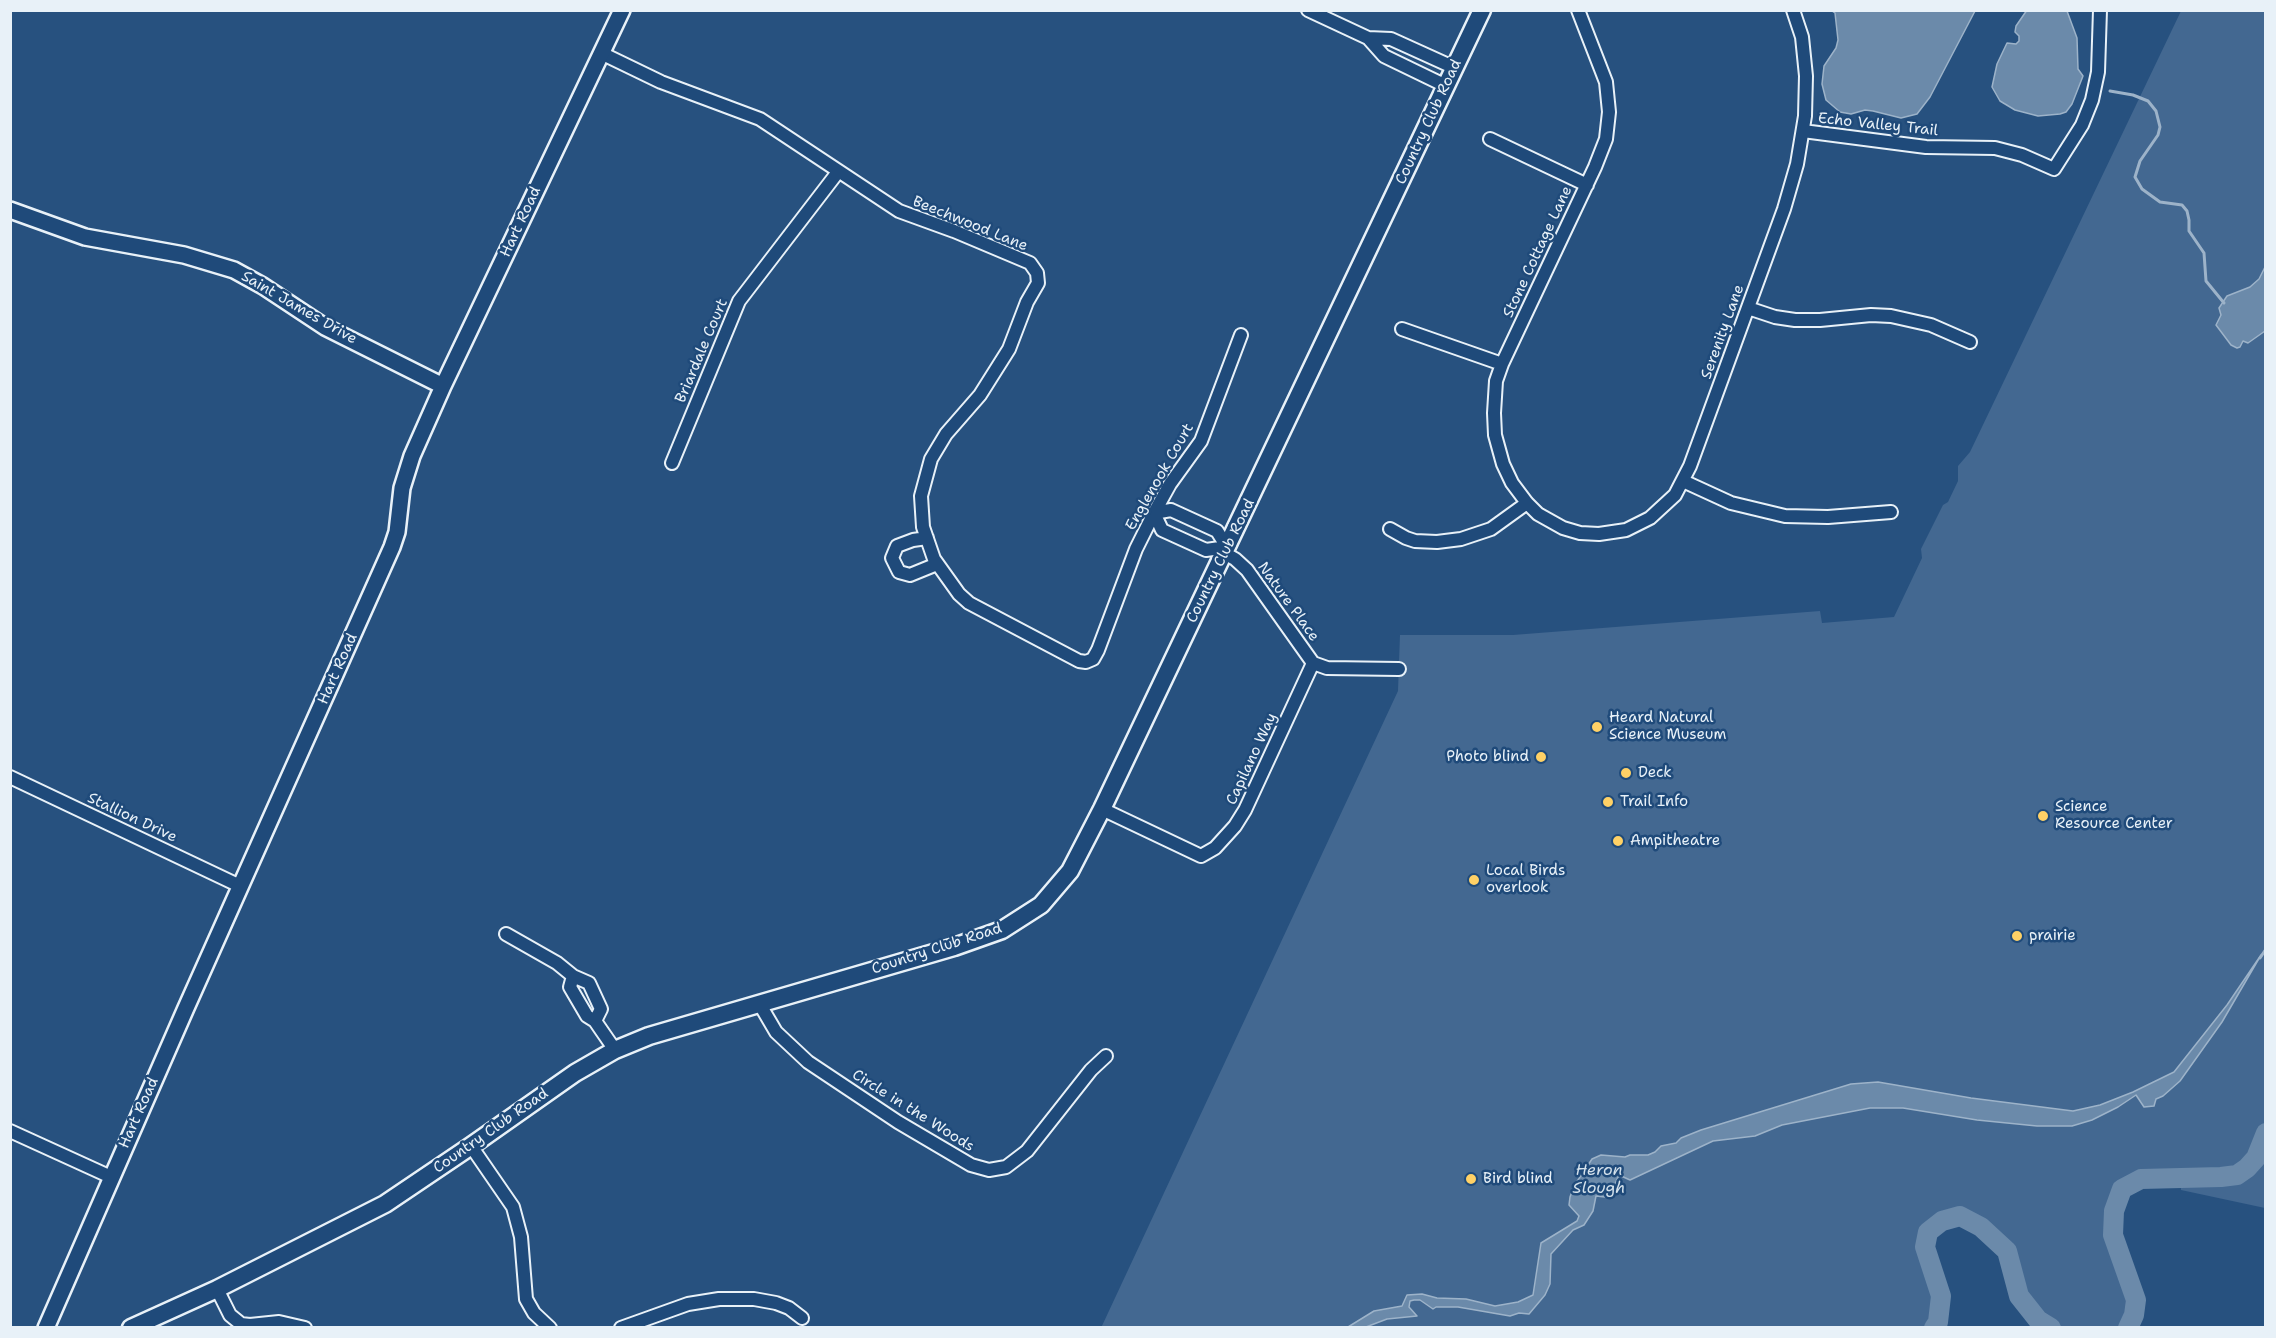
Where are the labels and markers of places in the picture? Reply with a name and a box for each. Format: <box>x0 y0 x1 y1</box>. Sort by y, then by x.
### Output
place label: Heard Natural Science Museum <box>1609 709 1726 744</box>
marker: Heard Natural Science Museum <box>1590 720 1604 734</box>
place label: Photo blind <box>1446 748 1529 766</box>
marker: Photo blind <box>1534 750 1548 764</box>
place label: Deck <box>1638 764 1672 782</box>
marker: Deck <box>1619 766 1633 780</box>
place label: Trail Info <box>1620 793 1688 811</box>
marker: Trail Info <box>1601 795 1615 809</box>
place label: Science Resource Center <box>2055 798 2173 833</box>
marker: Science Resource Center <box>2036 809 2050 823</box>
place label: Ampitheatre <box>1630 832 1720 850</box>
marker: Ampitheatre <box>1611 834 1625 848</box>
place label: Local Birds overlook <box>1486 862 1565 897</box>
marker: Local Birds overlook <box>1467 873 1481 887</box>
place label: prairie <box>2029 927 2076 945</box>
marker: prairie <box>2010 929 2024 943</box>
place label: Bird blind <box>1483 1170 1553 1188</box>
marker: Bird blind <box>1464 1172 1478 1186</box>

